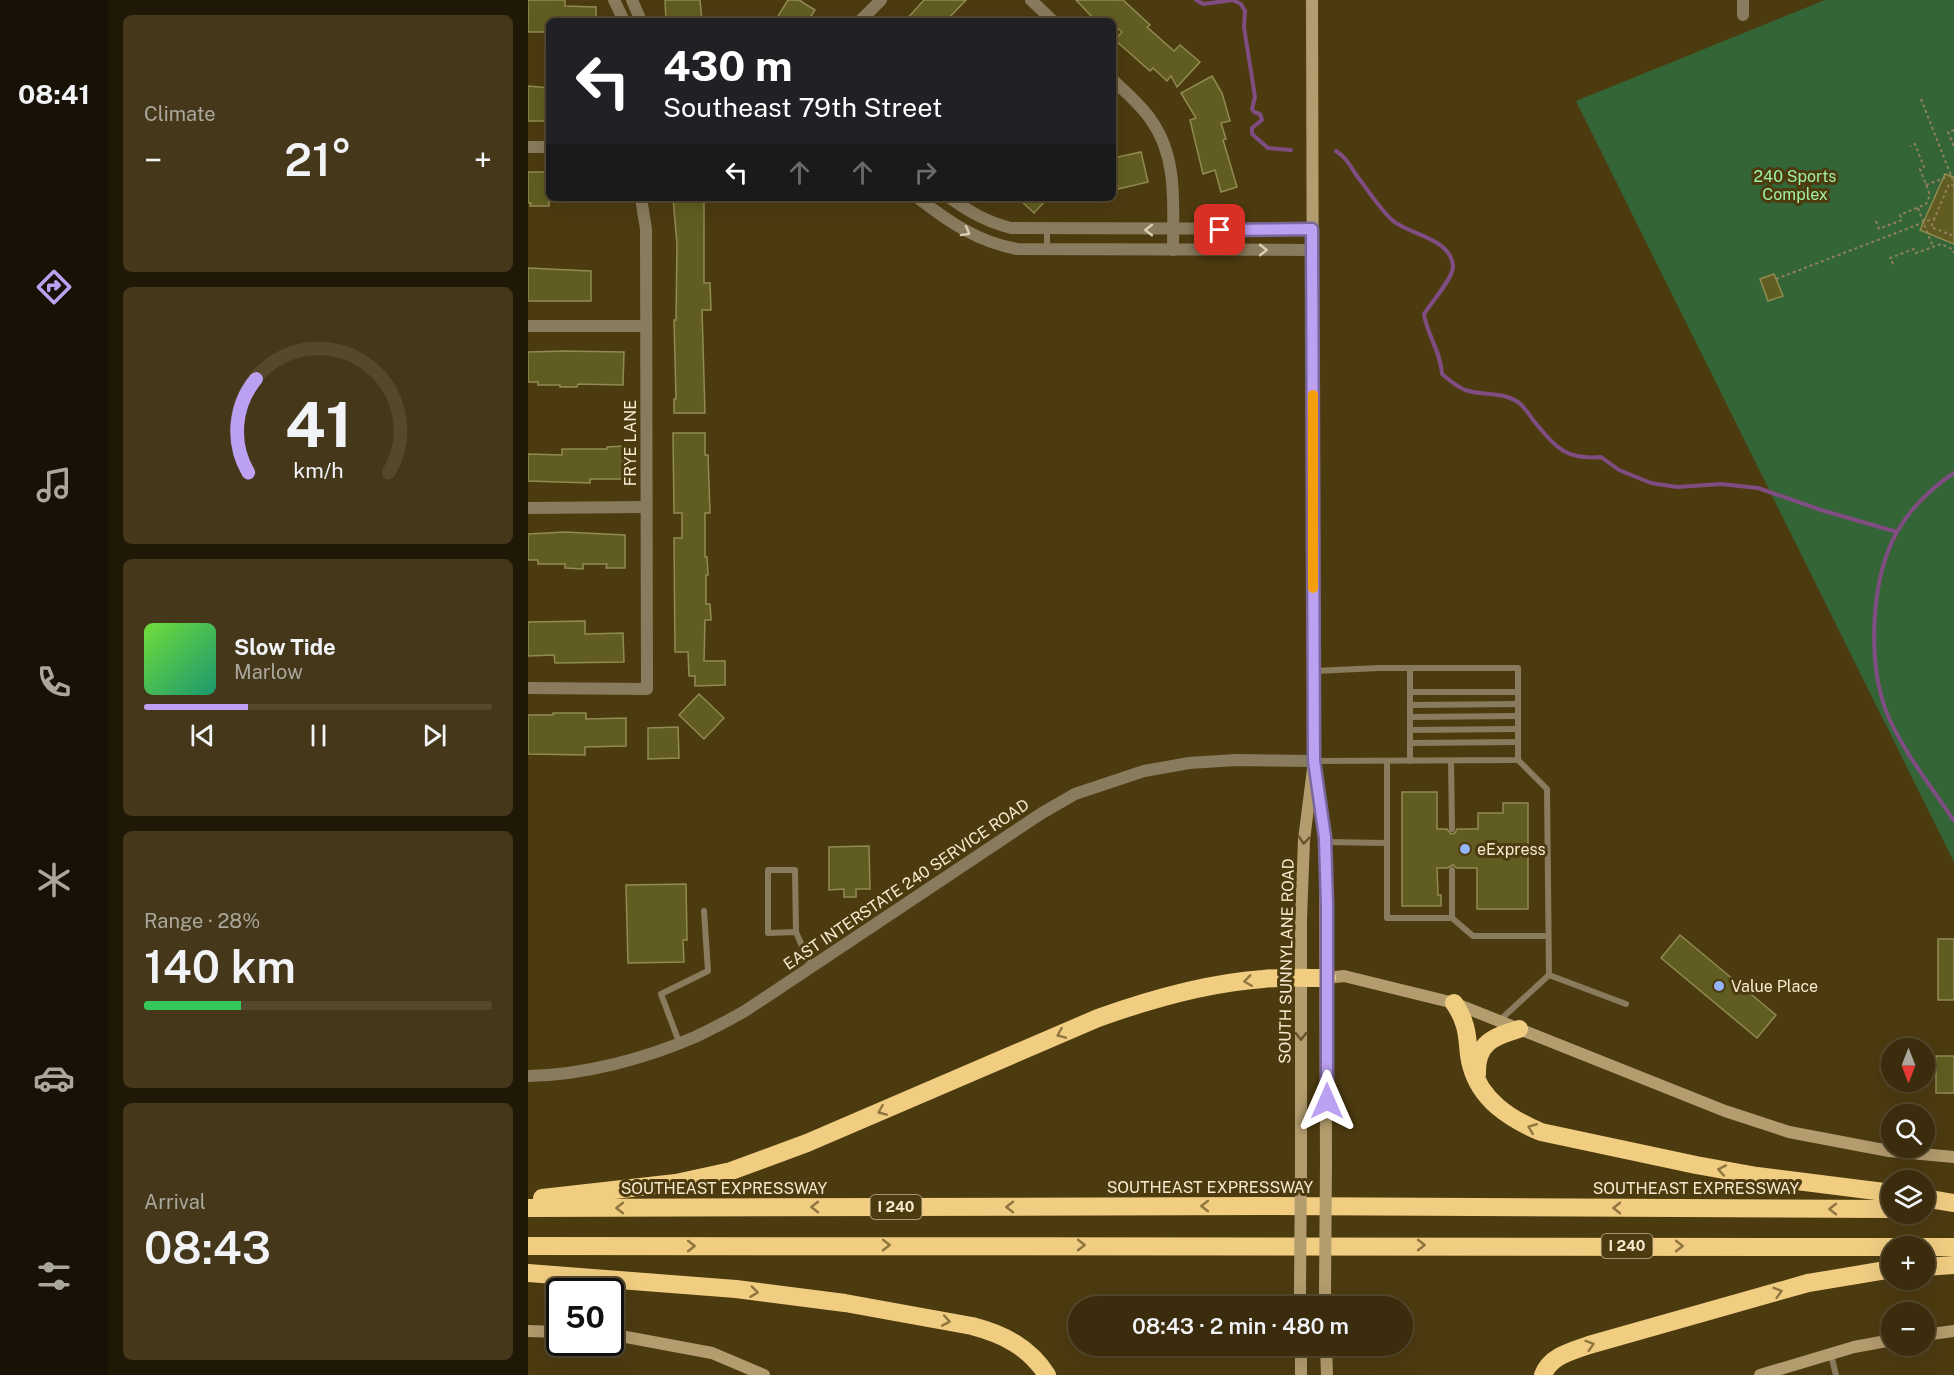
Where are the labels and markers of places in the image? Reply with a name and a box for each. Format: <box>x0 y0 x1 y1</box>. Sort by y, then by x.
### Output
pin <box>1194 204 1245 255</box>
place label: eExpress <box>1477 840 1546 859</box>
marker: eExpress <box>1458 842 1472 856</box>
place label: Value Place <box>1731 977 1818 996</box>
marker: Value Place <box>1712 979 1726 993</box>

